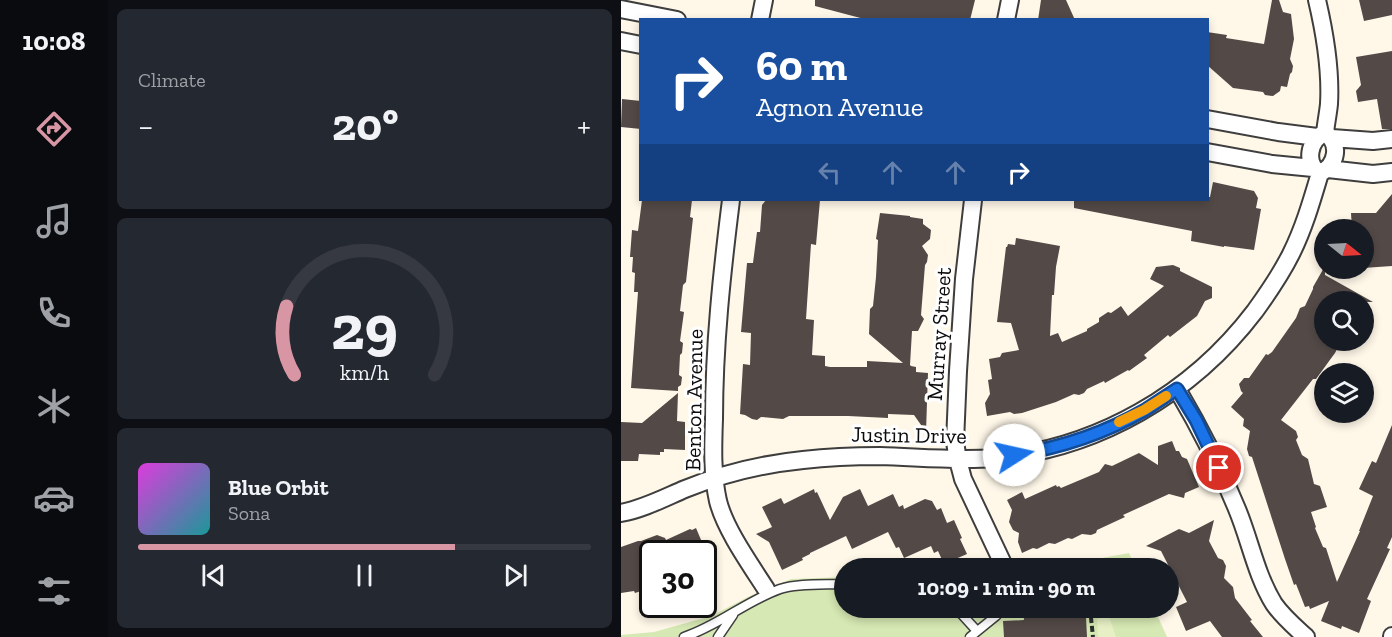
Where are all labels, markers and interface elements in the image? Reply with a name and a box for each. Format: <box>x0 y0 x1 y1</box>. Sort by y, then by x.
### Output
text: 10:08 <box>22 25 86 57</box>
text: 60 m <box>756 40 847 91</box>
icon: right <box>657 42 735 120</box>
text: Climate <box>138 68 206 92</box>
text: Agnon Avenue <box>756 91 924 123</box>
text: 20° <box>332 98 398 152</box>
text: − <box>138 106 153 145</box>
text: + <box>577 106 591 145</box>
icon: directions <box>33 108 75 150</box>
icon: left <box>813 156 846 189</box>
icon: ahead <box>876 156 909 189</box>
icon: ahead <box>939 156 972 189</box>
icon: right <box>1002 156 1035 189</box>
icon: music <box>33 200 75 242</box>
north arrow <box>1314 219 1374 279</box>
map controls <box>1314 219 1374 423</box>
street label: Murray Street <box>921 266 957 402</box>
text: 29 <box>331 291 398 366</box>
button: search <box>1314 291 1374 351</box>
icon: phone <box>33 292 75 334</box>
street label: Benton Avenue <box>679 329 709 471</box>
text: km/h <box>340 361 389 386</box>
button: layers <box>1314 363 1374 423</box>
icon: climate <box>33 385 75 427</box>
street label: Justin Drive <box>851 420 967 450</box>
position arrow <box>982 423 1046 487</box>
pin <box>1193 442 1244 493</box>
icon: arrive <box>1202 451 1235 484</box>
text: Blue Orbit <box>228 474 328 501</box>
icon: car <box>33 477 75 519</box>
text: Sona <box>228 501 270 525</box>
speed limit sign: 30 <box>639 540 717 618</box>
icon: previous <box>197 559 230 592</box>
icon: pause <box>348 559 381 592</box>
icon: next <box>499 559 532 592</box>
icon: filters <box>33 570 75 612</box>
text: 10:09 · 1 min · 90 m <box>918 574 1095 601</box>

